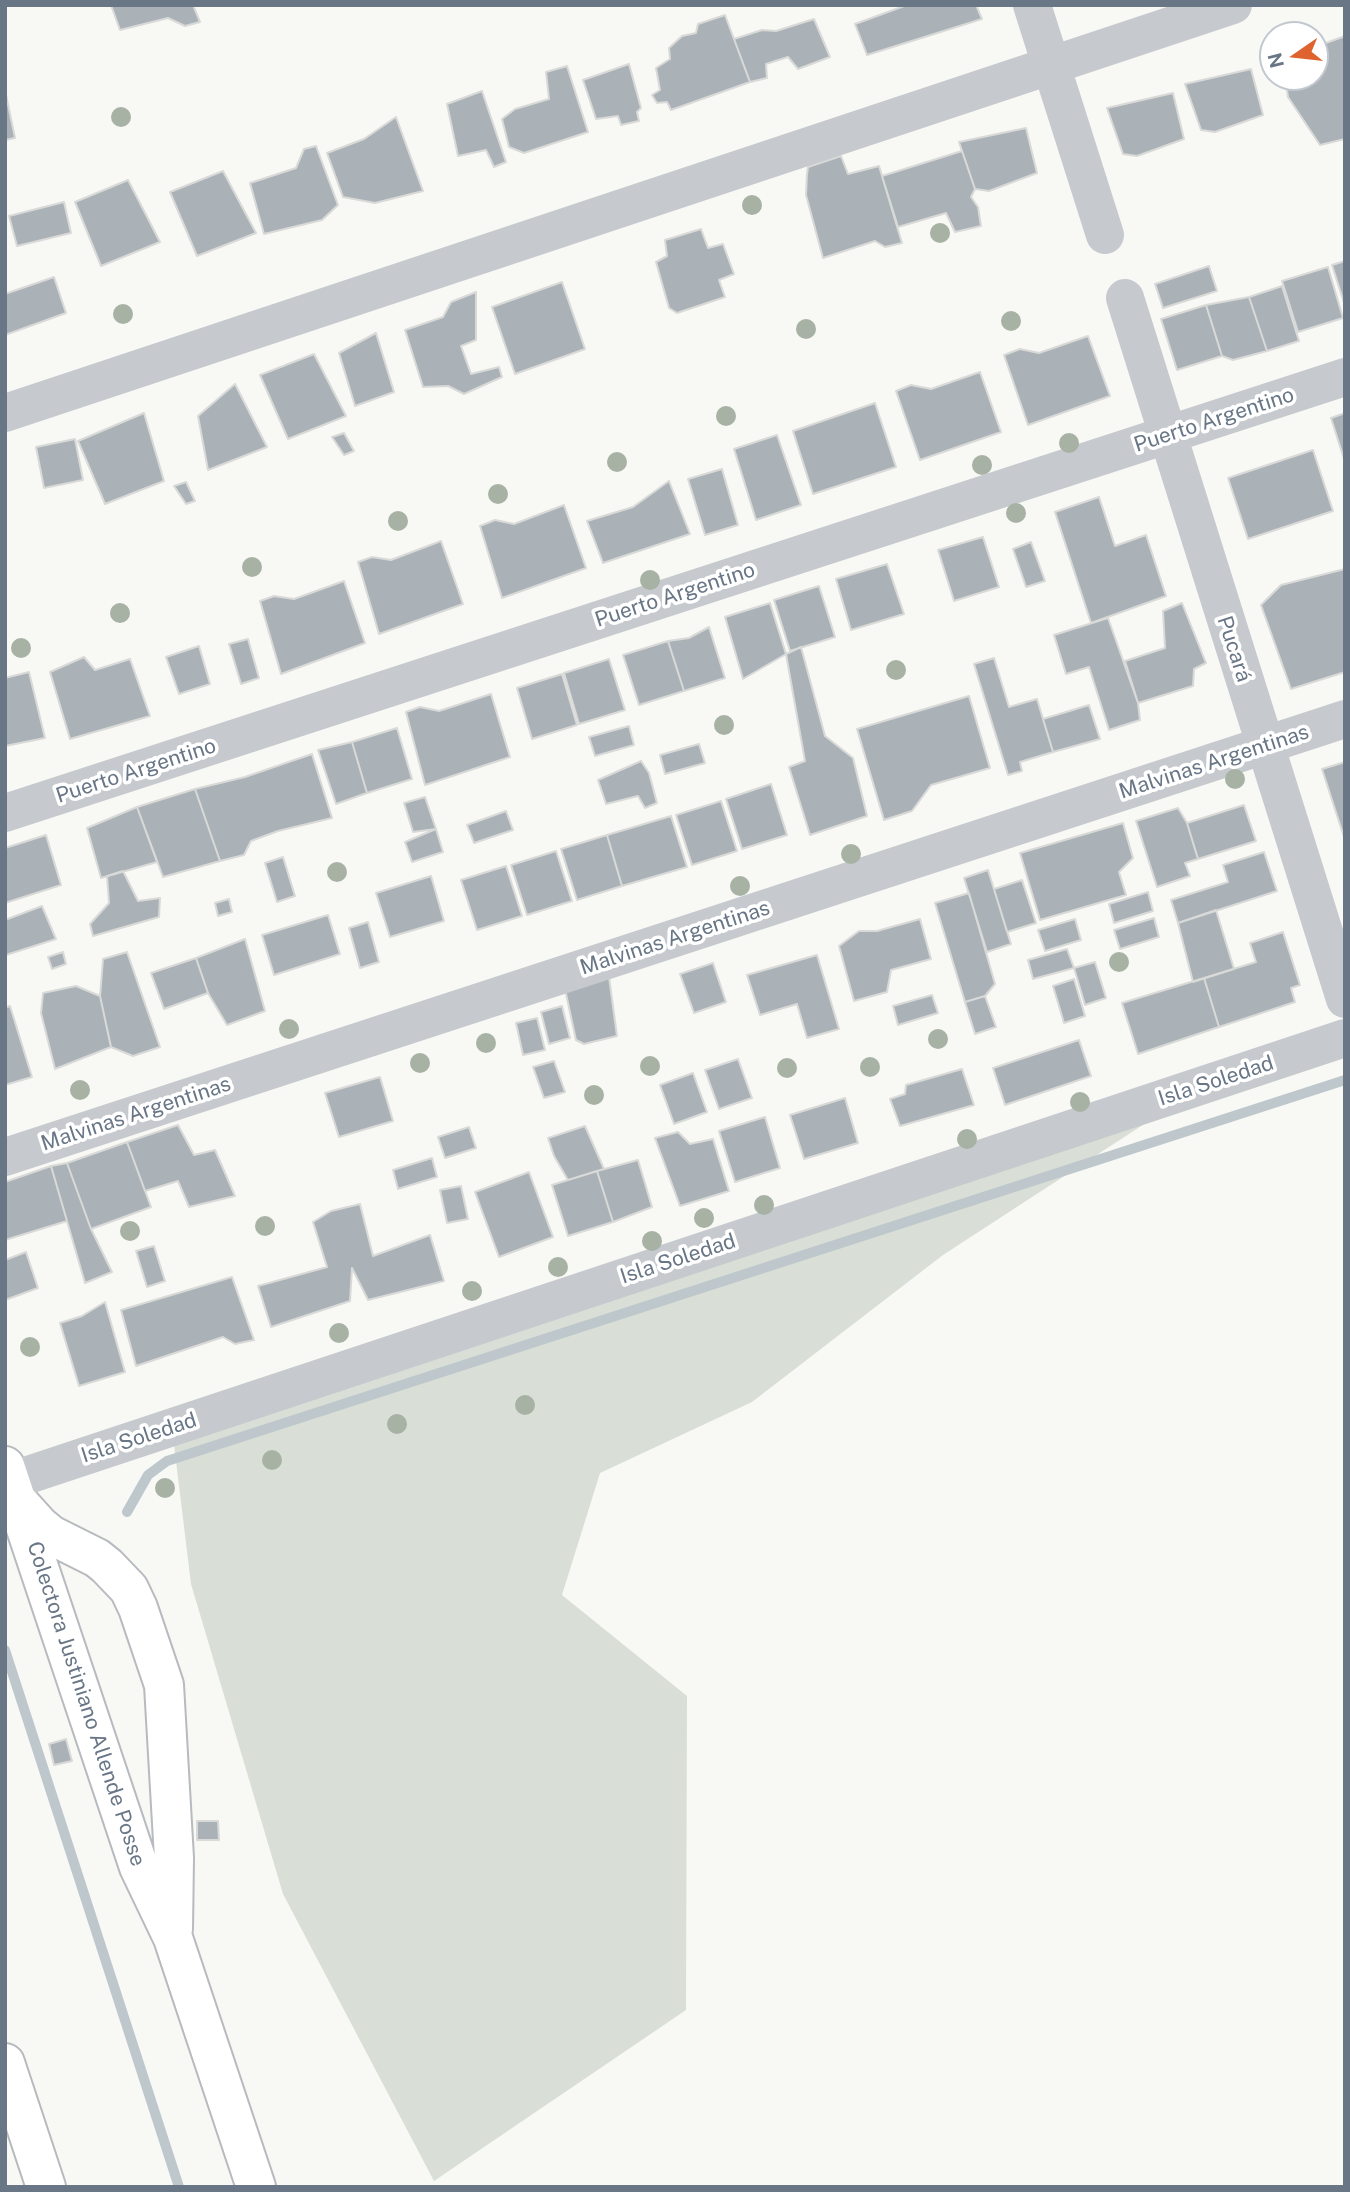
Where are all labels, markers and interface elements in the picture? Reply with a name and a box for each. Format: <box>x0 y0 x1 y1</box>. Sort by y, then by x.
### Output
north arrow <box>1259 21 1329 91</box>
text: N <box>1263 51 1288 70</box>
street label: Puerto Argentino <box>1131 382 1297 458</box>
street label: Puerto Argentino <box>592 557 758 633</box>
street label: Pucará <box>1212 613 1256 685</box>
street label: Malvinas Argentinas <box>1116 719 1312 805</box>
street label: Puerto Argentino <box>53 733 219 809</box>
street label: Malvinas Argentinas <box>577 895 773 981</box>
street label: Isla Soledad <box>1155 1050 1277 1112</box>
street label: Malvinas Argentinas <box>38 1071 234 1157</box>
street label: Isla Soledad <box>617 1228 739 1290</box>
street label: Isla Soledad <box>78 1407 200 1469</box>
street label: Colectora Justiniano Allende Posse <box>21 1538 151 1870</box>

